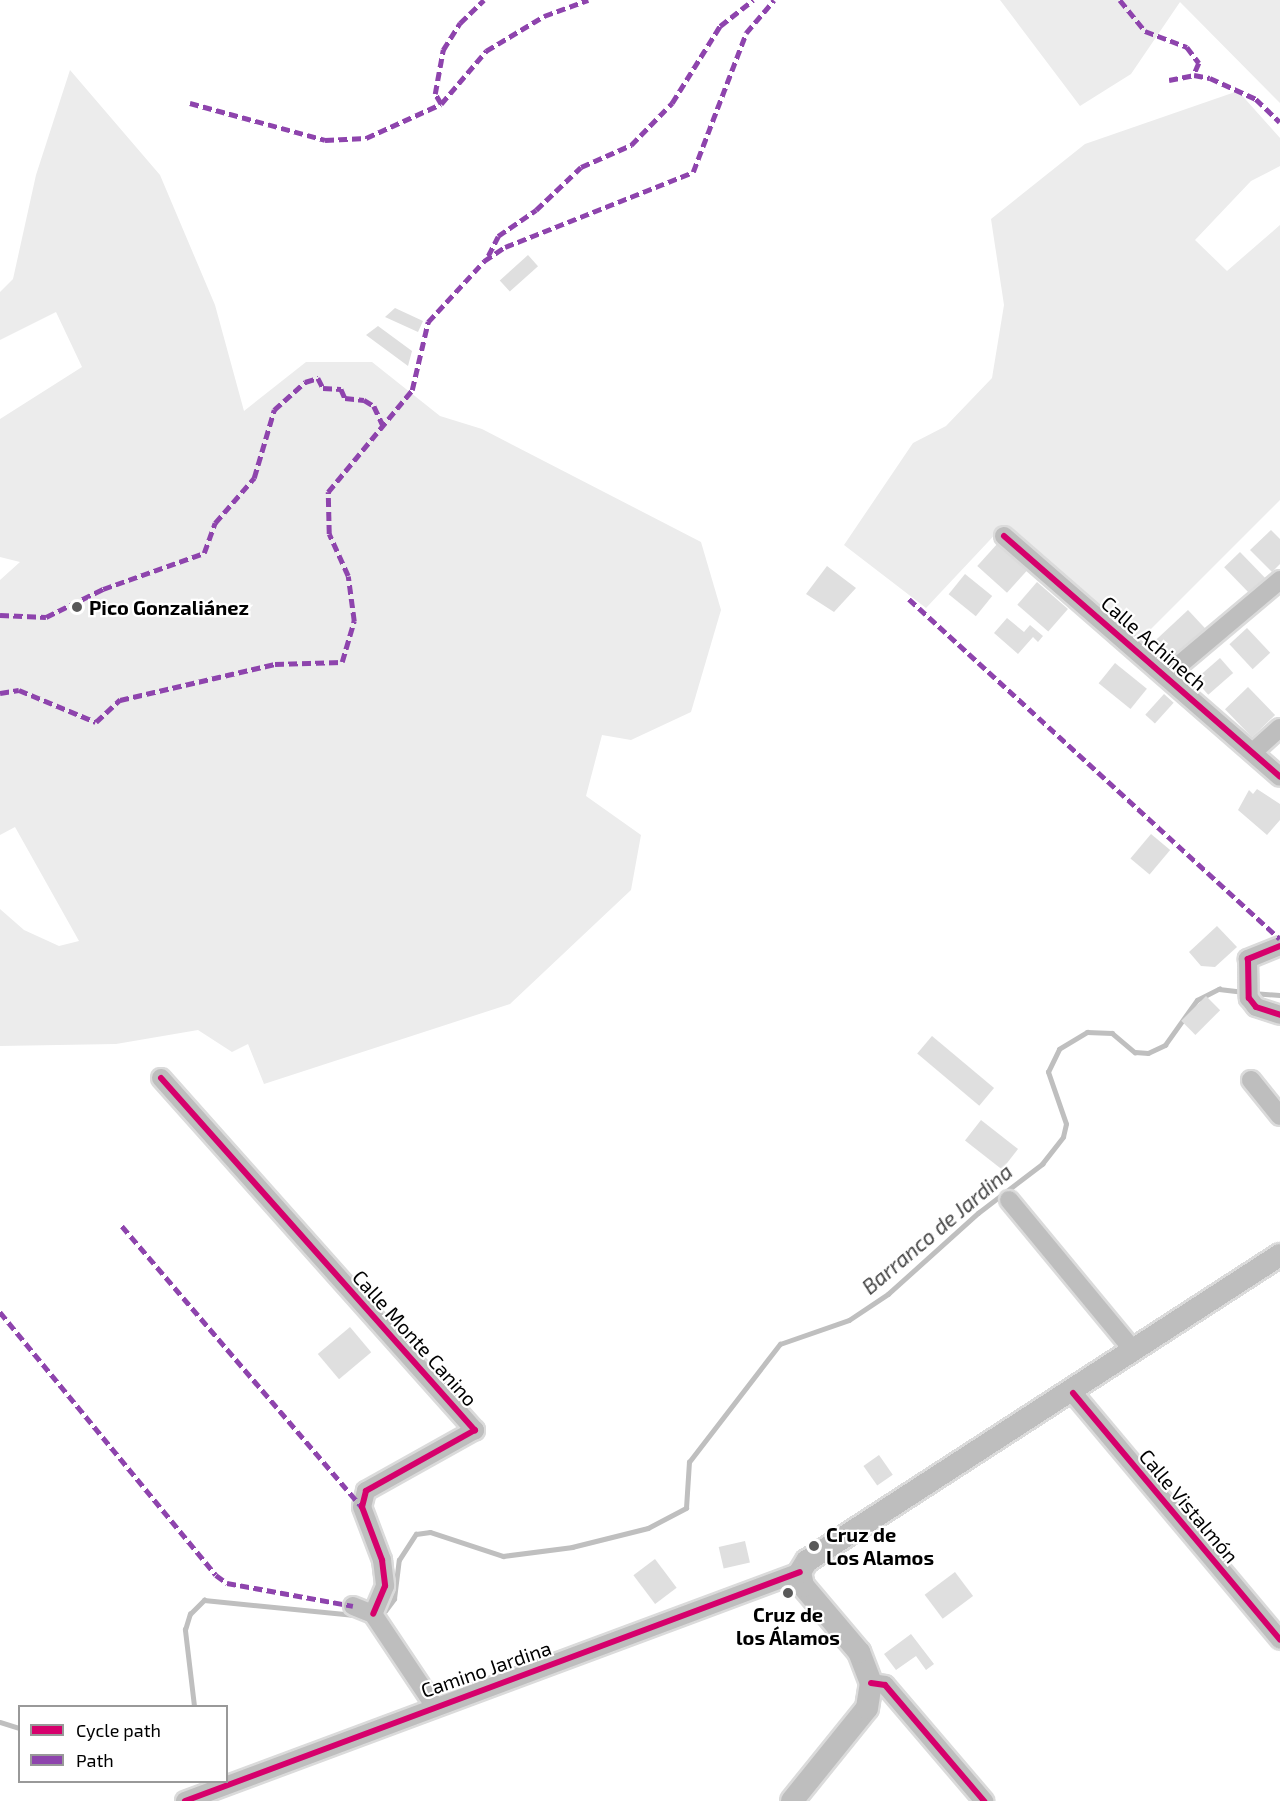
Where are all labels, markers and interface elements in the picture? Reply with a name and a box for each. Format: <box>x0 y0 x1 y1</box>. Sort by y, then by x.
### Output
street label: Calle Achinech <box>1096 591 1212 695</box>
place label: Pico Gonzaliánez <box>89 595 249 619</box>
marker: Pico Gonzaliánez <box>70 600 84 614</box>
water label: Barranco de Jardina <box>857 1159 1017 1299</box>
street label: Calle Monte Canino <box>348 1265 482 1411</box>
street label: Calle Vistalmón <box>1134 1444 1244 1568</box>
place label: Cruz de Los Alamos <box>826 1523 934 1570</box>
marker: Cruz de Los Alamos <box>807 1539 821 1553</box>
marker: Cruz de los Álamos <box>781 1586 795 1600</box>
place label: Cruz de los Álamos <box>736 1602 840 1649</box>
street label: Camino Jardina <box>417 1635 555 1703</box>
legend <box>18 1705 228 1783</box>
text: Cycle path <box>76 1719 161 1741</box>
text: Path <box>76 1749 114 1771</box>

